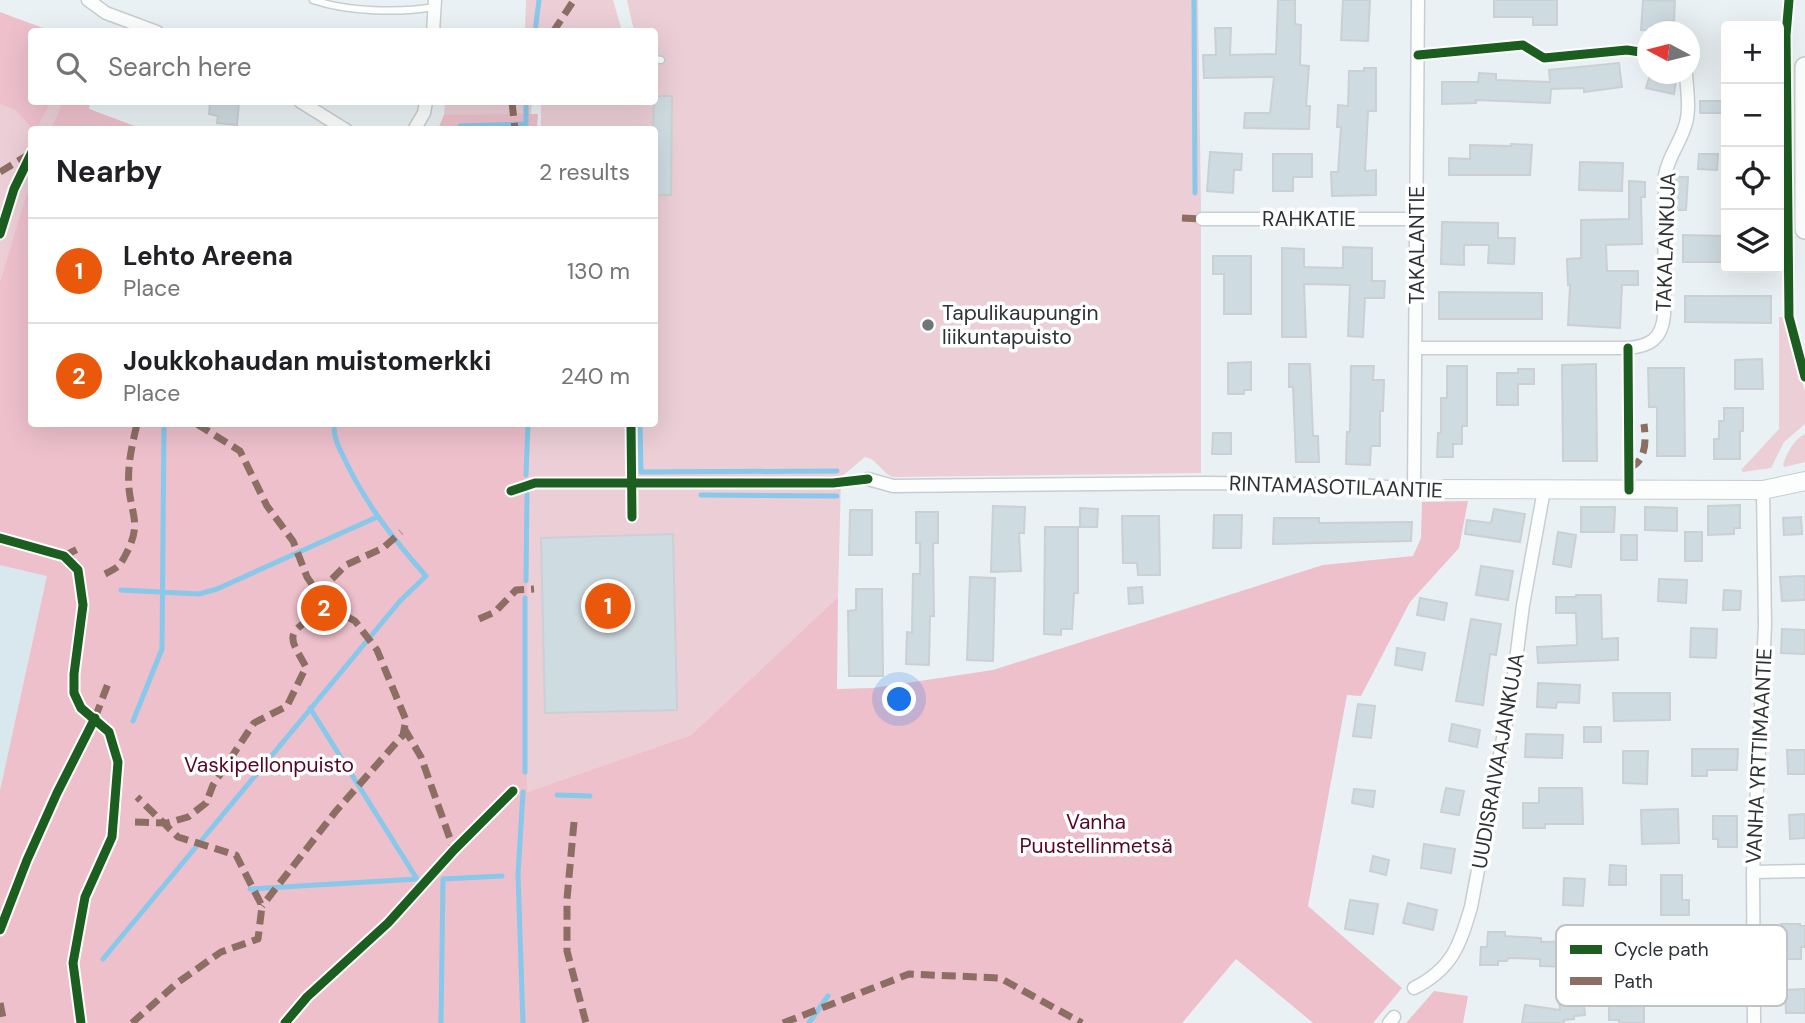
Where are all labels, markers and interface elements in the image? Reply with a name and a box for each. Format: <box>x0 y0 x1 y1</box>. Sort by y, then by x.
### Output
north arrow <box>1637 21 1700 84</box>
map controls <box>1721 21 1784 273</box>
button: + <box>1721 21 1784 84</box>
search box <box>28 28 658 105</box>
icon: search <box>52 48 90 86</box>
text: Search here <box>108 50 251 84</box>
button: − <box>1721 84 1784 147</box>
button: locate <box>1721 147 1784 210</box>
text: Nearby <box>56 152 162 191</box>
text: 2 results <box>539 157 630 187</box>
street label: TAKALANKUJA <box>1650 172 1682 312</box>
street label: TAKALANTIE <box>1403 186 1431 304</box>
street label: RAHKATIE <box>1262 205 1356 233</box>
button: layers <box>1721 210 1784 273</box>
text: Lehto Areena <box>123 239 293 273</box>
text: 1 <box>75 256 83 286</box>
text: 130 m <box>567 256 630 286</box>
text: Place <box>123 273 180 303</box>
place label: Tapulikaupungin liikuntapuisto <box>942 299 1099 351</box>
marker: Tapulikaupungin liikuntapuisto <box>920 317 936 333</box>
text: Joukkohaudan muistomerkki <box>123 344 491 378</box>
text: 2 <box>72 361 86 391</box>
text: 240 m <box>561 361 630 391</box>
text: Place <box>123 378 180 408</box>
street label: RINTAMASOTILAANTIE <box>1229 469 1443 505</box>
pin: 1 <box>585 580 631 632</box>
pin: 2 <box>301 582 347 634</box>
street label: VANHA YRTTIMAANTIE <box>1739 647 1779 865</box>
street label: UUDISRAIVAAJANKUJA <box>1465 651 1531 871</box>
your location <box>882 682 916 716</box>
park label: Vaskipellonpuisto <box>184 751 354 779</box>
park label: Vanha Puustellinmetsä <box>1019 808 1173 860</box>
legend <box>1556 925 1787 1006</box>
text: Cycle path <box>1614 937 1709 962</box>
text: Path <box>1614 969 1653 994</box>

